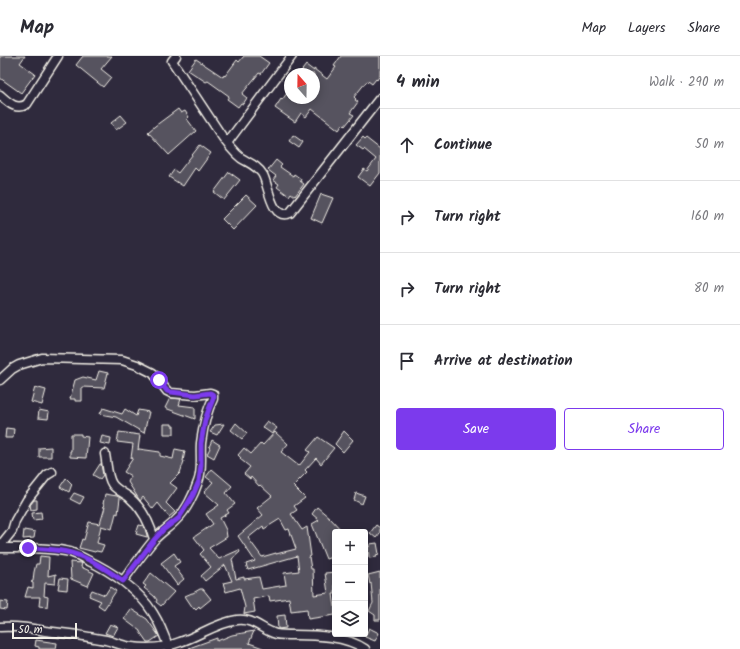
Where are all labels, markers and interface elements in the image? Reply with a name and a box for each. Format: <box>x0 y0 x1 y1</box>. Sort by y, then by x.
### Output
text: Map <box>20 13 54 43</box>
text: Map <box>582 17 606 39</box>
text: Layers <box>628 17 666 39</box>
text: Share <box>688 17 720 39</box>
north arrow <box>284 68 320 104</box>
text: 4 min <box>396 69 440 96</box>
text: Walk · 290 m <box>649 72 724 93</box>
text: Continue <box>434 133 492 157</box>
icon: ahead <box>396 134 418 156</box>
text: 50 m <box>695 134 724 155</box>
text: Turn right <box>434 205 501 229</box>
icon: right <box>396 206 418 228</box>
text: 160 m <box>691 206 724 227</box>
text: Turn right <box>434 277 501 301</box>
icon: right <box>396 278 418 300</box>
text: 80 m <box>694 278 724 299</box>
text: Arrive at destination <box>434 349 573 373</box>
icon: arrive <box>396 350 418 372</box>
route start <box>150 371 168 389</box>
button: Save <box>396 408 556 450</box>
button: Share <box>564 408 724 450</box>
map controls <box>332 529 368 637</box>
button: + <box>332 529 368 565</box>
route end <box>19 539 37 557</box>
button: − <box>332 565 368 601</box>
button: layers <box>332 601 368 637</box>
scale bar <box>12 621 77 640</box>
text: 50 m <box>18 621 43 639</box>

